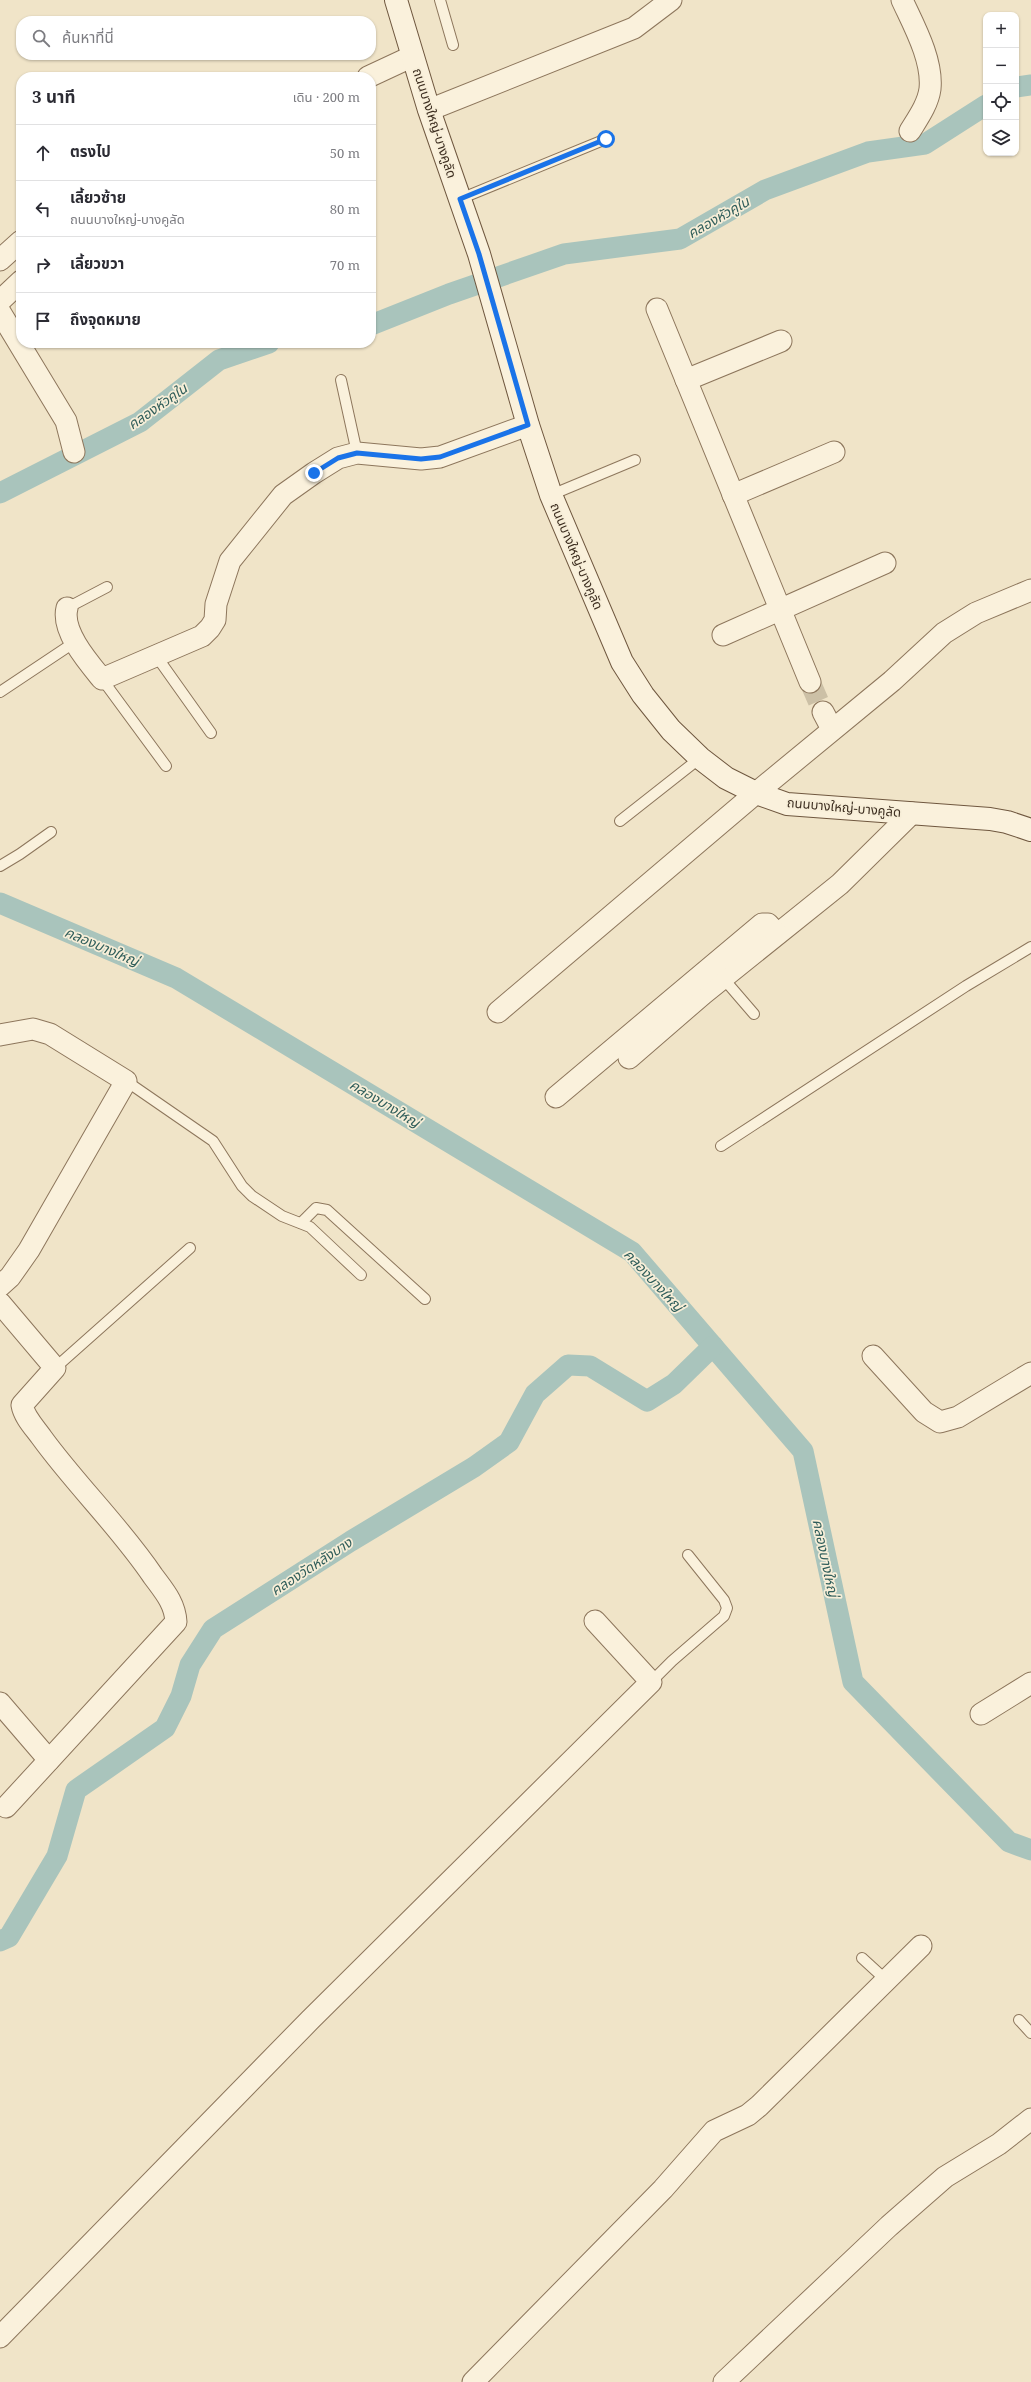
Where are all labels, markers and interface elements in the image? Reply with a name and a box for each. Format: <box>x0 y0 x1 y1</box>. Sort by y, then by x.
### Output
map controls <box>983 12 1019 156</box>
button: + <box>983 12 1019 48</box>
search box <box>16 16 376 60</box>
icon: search <box>30 27 52 49</box>
text: ค้นหาที่นี่ <box>62 27 114 47</box>
button: − <box>983 48 1019 84</box>
street label: ถนนบางใหญ่-บางคูลัด <box>409 66 461 180</box>
button: locate <box>983 84 1019 120</box>
text: 3 นาที <box>32 85 75 108</box>
text: เดิน · 200 m <box>293 88 360 106</box>
button: layers <box>983 120 1019 156</box>
route start <box>597 130 615 148</box>
text: ตรงไป <box>70 141 111 161</box>
icon: ahead <box>32 142 54 164</box>
text: 50 m <box>330 144 360 162</box>
text: เลี้ยวซ้าย <box>70 187 126 207</box>
water label: คลองหัวคูใน <box>684 191 754 242</box>
icon: left <box>32 198 54 220</box>
text: 80 m <box>330 200 360 218</box>
text: ถนนบางใหญ่-บางคูลัด <box>70 210 185 228</box>
text: เลี้ยวขวา <box>70 253 124 273</box>
icon: right <box>32 254 54 276</box>
text: 70 m <box>330 256 360 274</box>
text: ถึงจุดหมาย <box>70 309 141 329</box>
icon: arrive <box>32 310 54 332</box>
water label: คลองหัวคูใน <box>124 378 192 433</box>
route end <box>305 464 323 482</box>
street label: ถนนบางใหญ่-บางคูลัด <box>546 500 608 612</box>
street label: ถนนบางใหญ่-บางคูลัด <box>786 793 902 821</box>
water label: คลองบางใหญ่ <box>62 922 144 971</box>
water label: คลองบางใหญ่ <box>346 1075 425 1132</box>
water label: คลองบางใหญ่ <box>620 1245 689 1317</box>
water label: คลองบางใหญ่ <box>809 1517 844 1600</box>
water label: คลองวัดหลังบาง <box>267 1532 356 1599</box>

